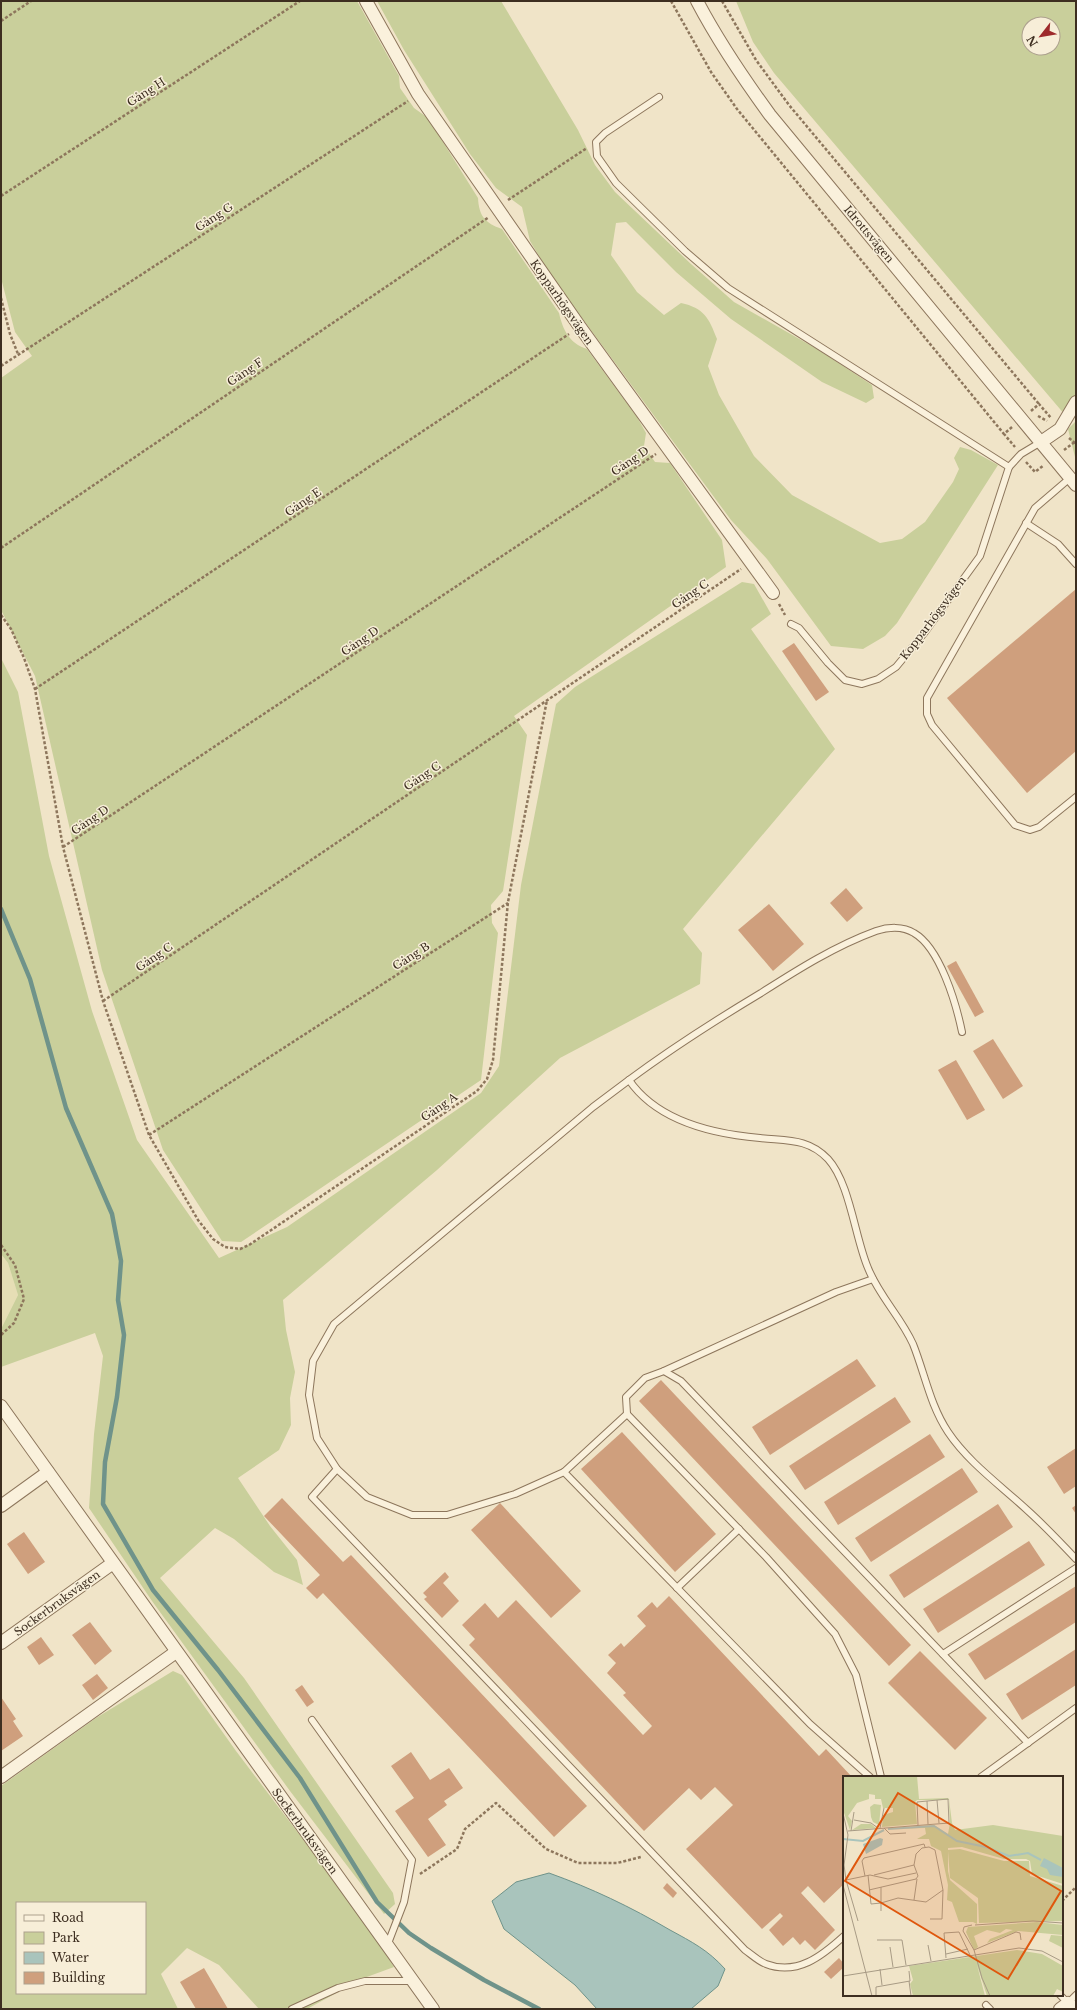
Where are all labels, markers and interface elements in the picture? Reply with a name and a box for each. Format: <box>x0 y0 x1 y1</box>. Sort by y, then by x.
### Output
north arrow <box>1021 16 1061 56</box>
text: N <box>1023 33 1041 49</box>
street label: Gång H <box>124 74 168 110</box>
street label: Gång G <box>192 199 236 234</box>
street label: Idrottsvägen <box>841 203 897 266</box>
street label: Kopparhögsvägen <box>527 257 597 348</box>
street label: Gång F <box>224 355 266 389</box>
street label: Gång D <box>608 443 652 479</box>
street label: Gång E <box>282 485 324 519</box>
street label: Kopparhögsvägen <box>897 573 969 663</box>
street label: Gång C <box>669 576 711 611</box>
street label: Gång D <box>338 623 382 659</box>
street label: Gång C <box>401 758 443 793</box>
street label: Gång D <box>68 802 112 838</box>
street label: Gång C <box>133 939 175 974</box>
street label: Gång B <box>390 939 432 973</box>
street label: Gång A <box>418 1089 460 1124</box>
street label: Sockerbruksvägen <box>11 1567 103 1639</box>
inset map <box>843 1776 1063 1996</box>
street label: Sockerbruksvägen <box>269 1785 341 1877</box>
legend <box>16 1902 146 1994</box>
text: Road <box>52 1910 84 1925</box>
text: Park <box>52 1930 80 1945</box>
text: Water <box>51 1950 89 1965</box>
text: Building <box>52 1970 106 1985</box>

